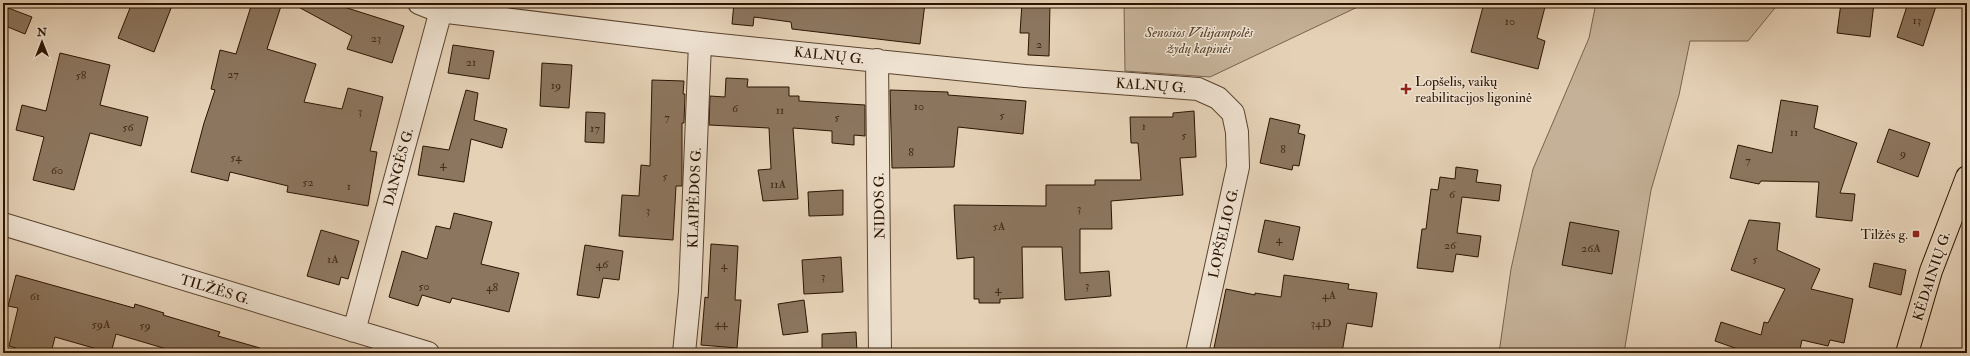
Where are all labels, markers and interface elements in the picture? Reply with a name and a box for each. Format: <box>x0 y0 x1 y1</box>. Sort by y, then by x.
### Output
house number: 13 <box>1913 13 1921 28</box>
house number: 10 <box>1505 14 1515 29</box>
north arrow <box>22 22 62 62</box>
park label: Senosios Vilijampolės žydų kapinės <box>1144 24 1254 57</box>
text: N <box>36 26 48 39</box>
house number: 23 <box>371 31 381 46</box>
house number: 2 <box>1036 37 1042 52</box>
street label: KALNŲ G. <box>793 43 865 68</box>
house number: 21 <box>466 55 476 70</box>
house number: 27 <box>227 67 239 82</box>
house number: 58 <box>76 68 87 83</box>
place label: Lopšelis, vaikų reabilitacijos ligoninė <box>1415 73 1532 106</box>
street label: KALNŲ G. <box>1115 75 1187 96</box>
house number: 19 <box>551 78 561 93</box>
marker: Lopšelis, vaikų reabilitacijos ligoninė <box>1400 83 1412 95</box>
house number: 10 <box>914 99 924 114</box>
house number: 6 <box>732 101 739 116</box>
house number: 11 <box>776 103 784 118</box>
house number: 3 <box>358 104 362 119</box>
house number: 5 <box>999 108 1005 123</box>
house number: 7 <box>664 110 670 125</box>
house number: 5 <box>834 110 840 125</box>
house number: 1 <box>1142 119 1146 134</box>
house number: 56 <box>122 120 135 135</box>
house number: 17 <box>590 121 600 136</box>
house number: 11 <box>1790 125 1798 140</box>
street label: DANGĖS G. <box>380 126 417 208</box>
house number: 5 <box>1181 128 1187 143</box>
house number: 8 <box>1280 142 1286 157</box>
house number: 8 <box>908 145 914 160</box>
house number: 9 <box>1899 146 1906 161</box>
street label: KLAIPĖDOS G. <box>684 147 705 249</box>
house number: 54 <box>230 150 242 165</box>
house number: 7 <box>1745 153 1751 168</box>
house number: 4 <box>440 157 447 172</box>
house number: 60 <box>51 163 63 178</box>
house number: 5 <box>662 169 668 184</box>
street label: NIDOS G. <box>870 173 889 239</box>
house number: 52 <box>302 175 314 190</box>
house number: 11A <box>770 177 786 192</box>
house number: 1 <box>347 179 351 194</box>
street label: LOPŠELIO G. <box>1204 186 1242 280</box>
house number: 6 <box>1449 187 1456 202</box>
house number: 3 <box>1077 201 1081 216</box>
house number: 3 <box>646 203 650 218</box>
house number: 5A <box>993 219 1006 234</box>
place label: Tilžės g. <box>1861 226 1908 243</box>
street label: KĖDAINIŲ G. <box>1909 229 1954 323</box>
marker: Tilžės g. <box>1911 229 1921 239</box>
house number: 4 <box>1276 232 1283 247</box>
house number: 26 <box>1444 238 1457 253</box>
house number: 26A <box>1581 241 1601 256</box>
house number: 1A <box>327 252 339 267</box>
house number: 5 <box>1752 252 1758 267</box>
house number: 46 <box>596 257 609 272</box>
house number: 4 <box>721 258 728 273</box>
house number: 3 <box>821 269 825 284</box>
street label: TILŽĖS G. <box>178 270 252 308</box>
house number: 3 <box>1085 278 1089 293</box>
house number: 50 <box>418 279 430 294</box>
house number: 48 <box>486 280 498 295</box>
house number: 4 <box>995 282 1002 297</box>
house number: 4A <box>1322 288 1336 303</box>
house number: 61 <box>30 289 40 304</box>
house number: 44 <box>715 316 728 331</box>
house number: 34D <box>1311 316 1332 331</box>
house number: 59A <box>91 317 111 332</box>
house number: 59 <box>139 318 151 333</box>

